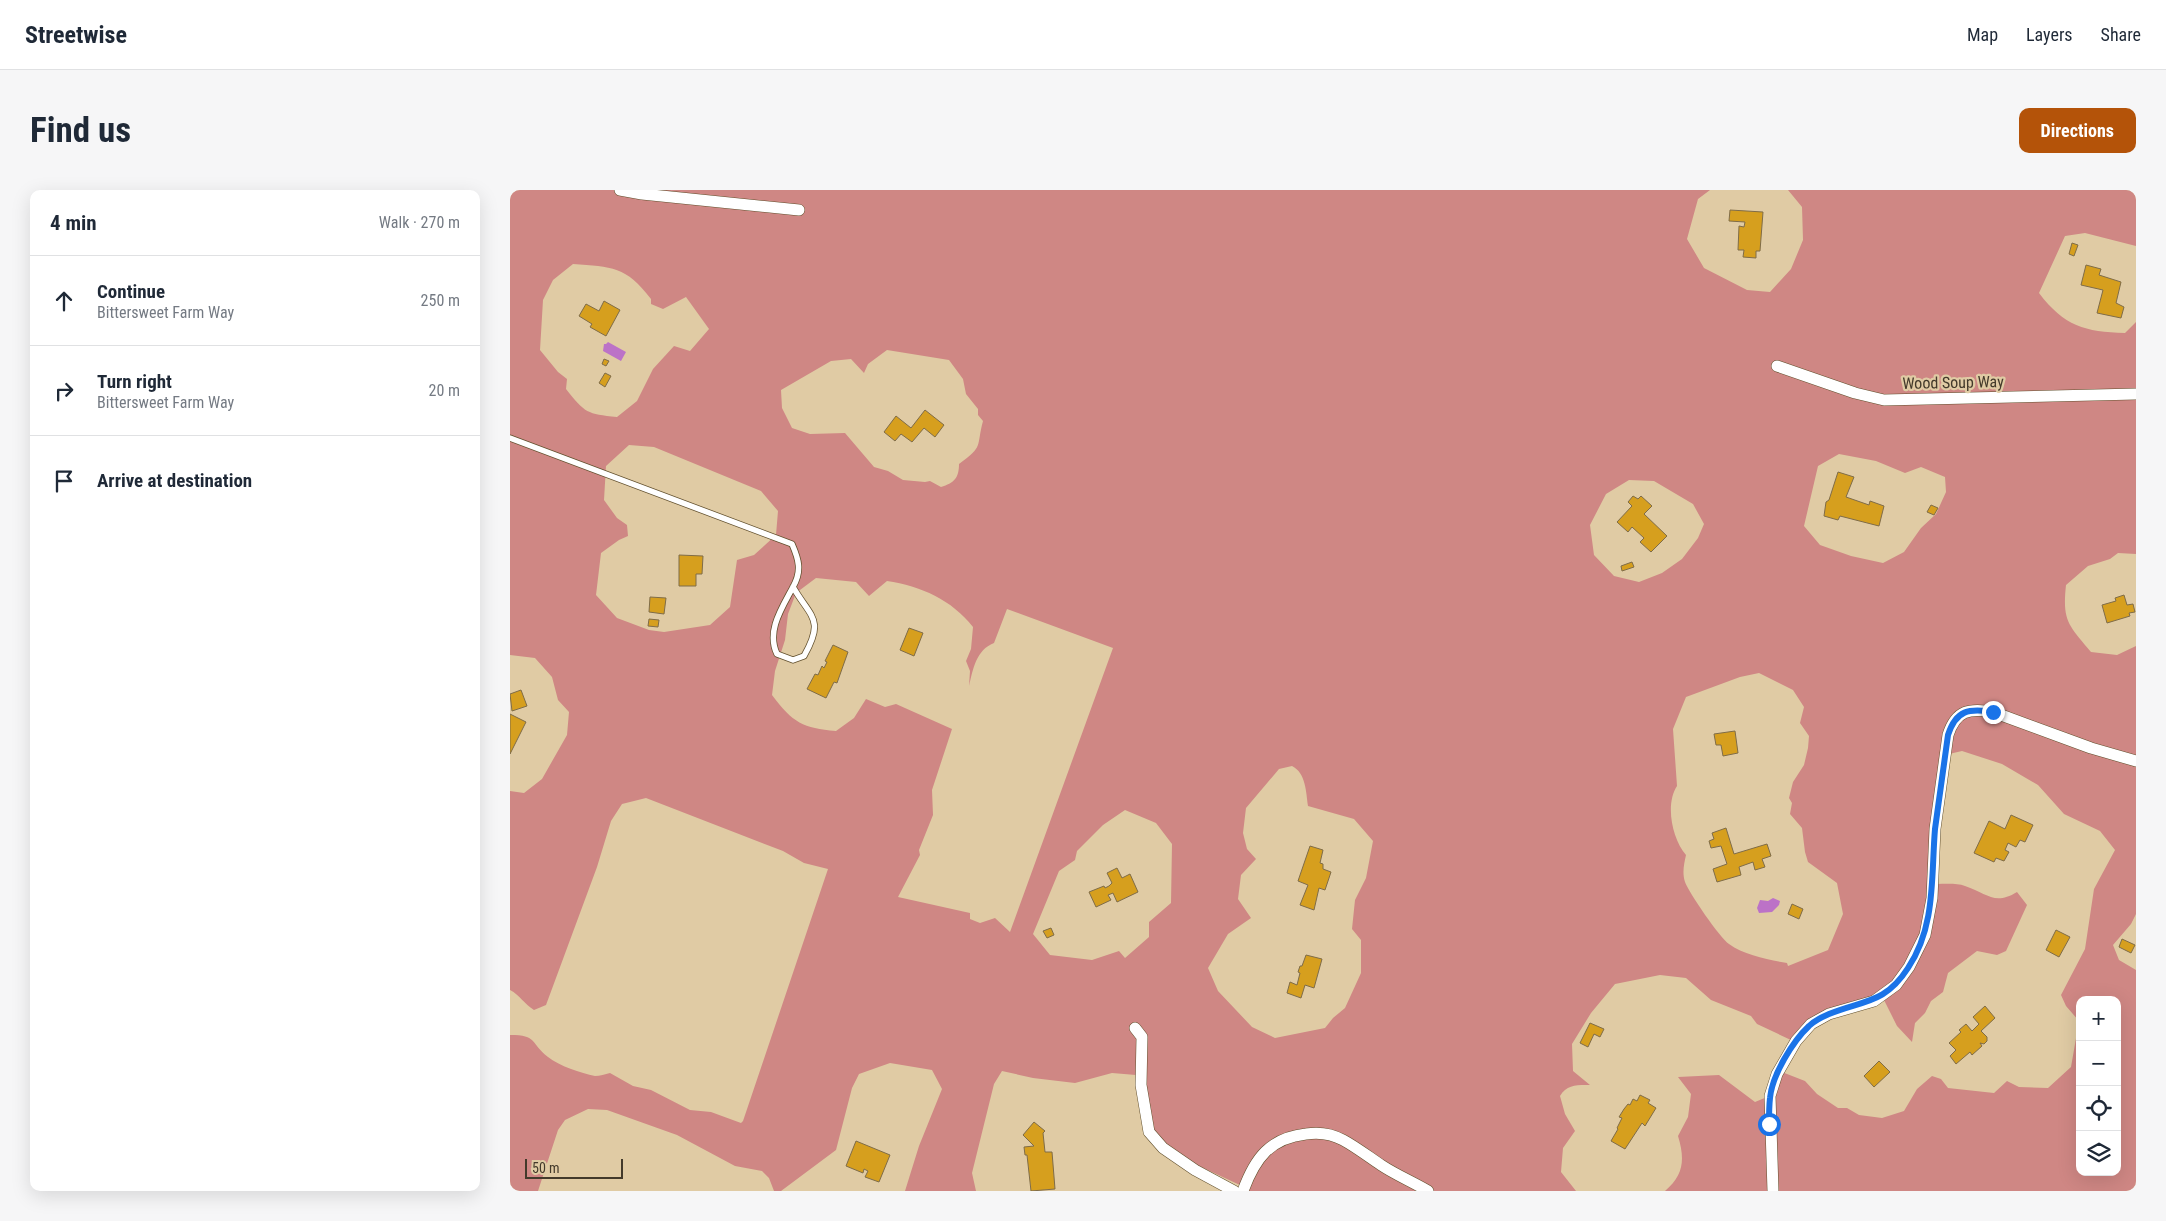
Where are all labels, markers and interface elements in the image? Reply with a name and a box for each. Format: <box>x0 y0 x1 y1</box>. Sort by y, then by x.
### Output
text: Streetwise <box>25 21 127 49</box>
text: Map <box>1967 24 1998 45</box>
text: Layers <box>2026 24 2073 45</box>
text: Share <box>2101 24 2141 45</box>
button: Directions <box>2019 108 2136 153</box>
text: Find us <box>30 110 131 151</box>
text: 4 min <box>50 211 97 235</box>
text: Walk · 270 m <box>379 213 460 232</box>
text: Continue <box>97 280 165 303</box>
icon: ahead <box>50 287 78 315</box>
text: 250 m <box>421 291 460 310</box>
text: Bittersweet Farm Way <box>97 303 234 322</box>
text: Turn right <box>97 370 172 393</box>
street label: Wood Soup Way <box>1902 372 2004 393</box>
icon: right <box>50 377 78 405</box>
text: 20 m <box>428 381 460 400</box>
text: Bittersweet Farm Way <box>97 393 234 412</box>
icon: arrive <box>50 467 78 495</box>
text: Arrive at destination <box>97 469 252 492</box>
route end <box>1982 701 2005 724</box>
map controls <box>2076 996 2121 1176</box>
button: + <box>2076 996 2121 1041</box>
button: − <box>2076 1041 2121 1086</box>
button: locate <box>2076 1086 2121 1131</box>
route start <box>1758 1113 1781 1136</box>
button: layers <box>2076 1131 2121 1176</box>
scale bar <box>525 1156 622 1179</box>
text: 50 m <box>532 1160 560 1176</box>

